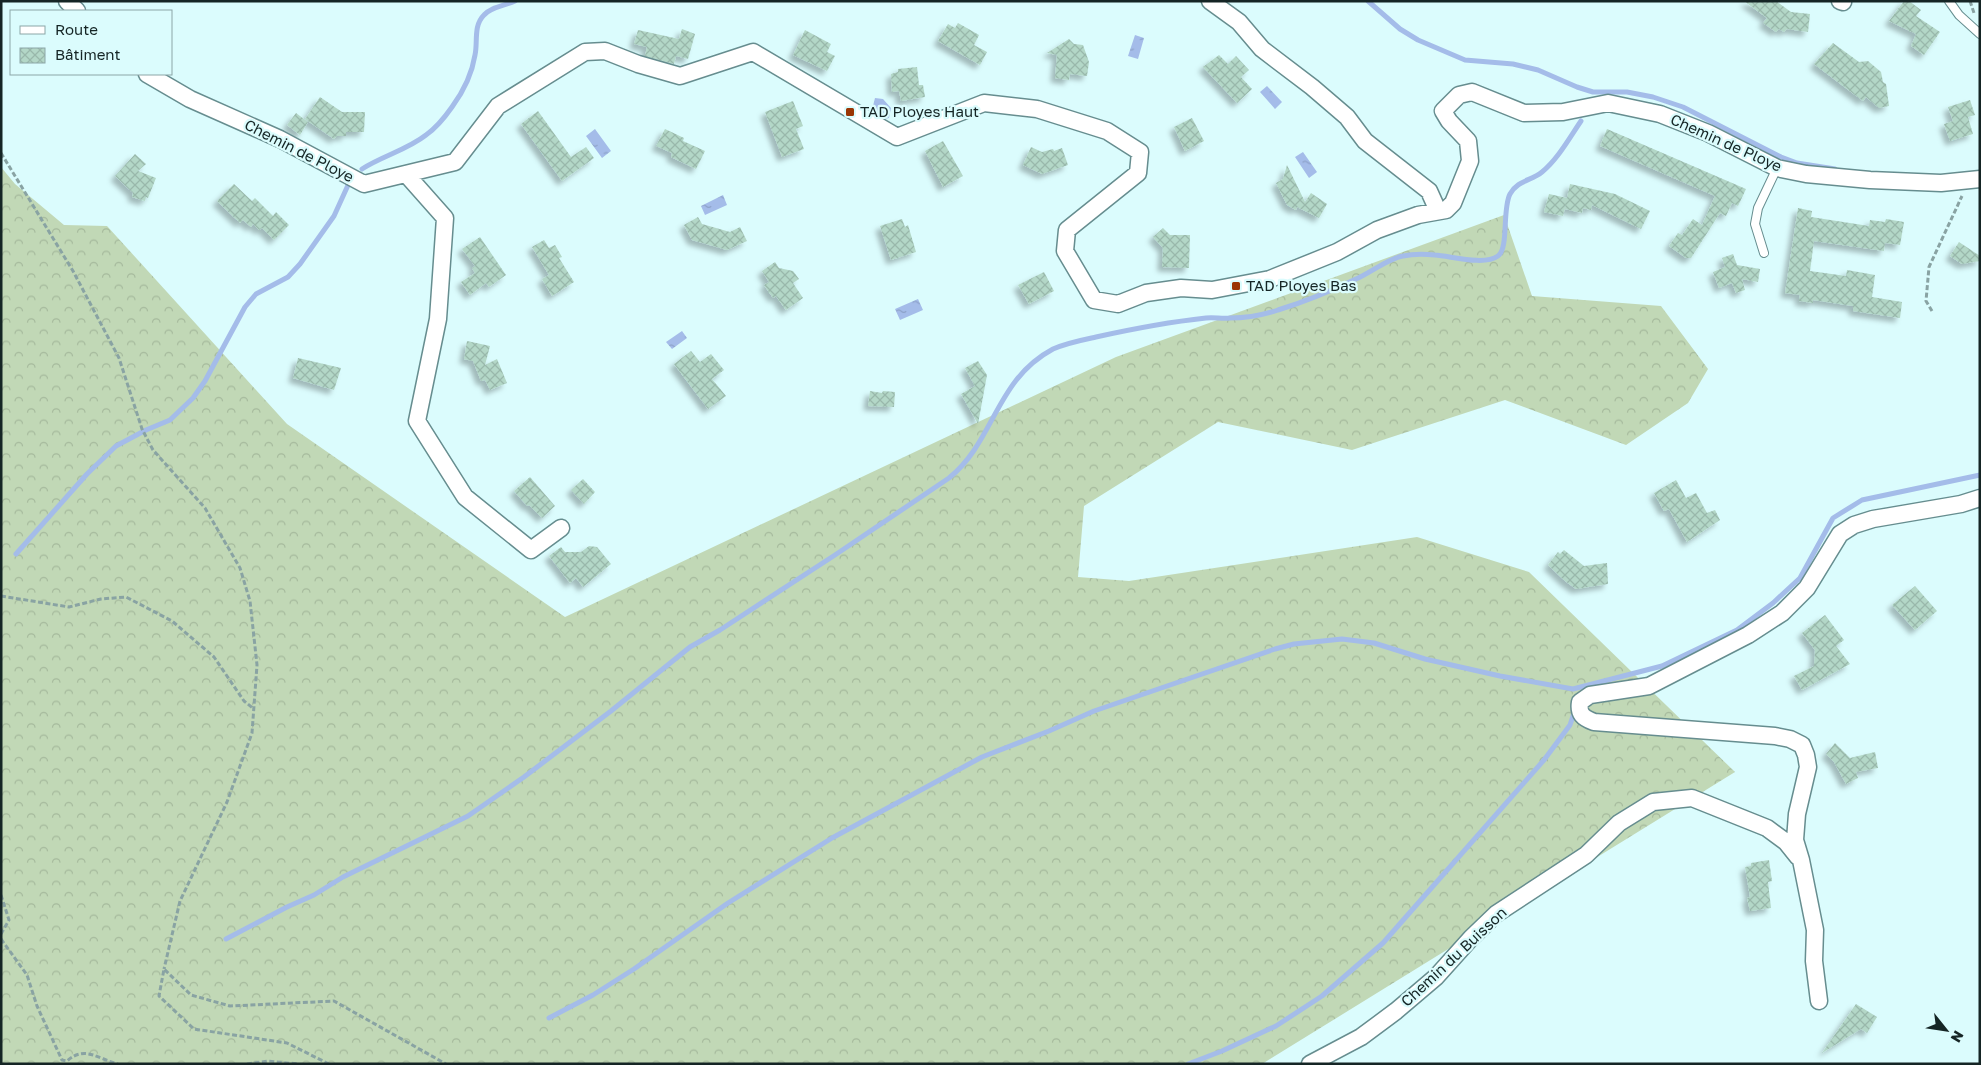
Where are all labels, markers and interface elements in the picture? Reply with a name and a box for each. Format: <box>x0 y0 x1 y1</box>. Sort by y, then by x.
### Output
legend <box>10 10 172 75</box>
text: Route <box>55 20 98 38</box>
text: Bâtiment <box>55 45 120 63</box>
place label: TAD Ployes Haut <box>860 102 979 120</box>
marker: TAD Ployes Haut <box>844 106 856 118</box>
street label: Chemin de Ploye <box>1668 109 1785 175</box>
street label: Chemin de Ploye <box>242 115 357 186</box>
place label: TAD Ployes Bas <box>1246 276 1357 294</box>
marker: TAD Ployes Bas <box>1230 280 1242 292</box>
street label: Chemin du Buisson <box>1397 903 1510 1010</box>
north arrow <box>1921 1005 1971 1055</box>
text: N <box>1948 1028 1968 1046</box>

